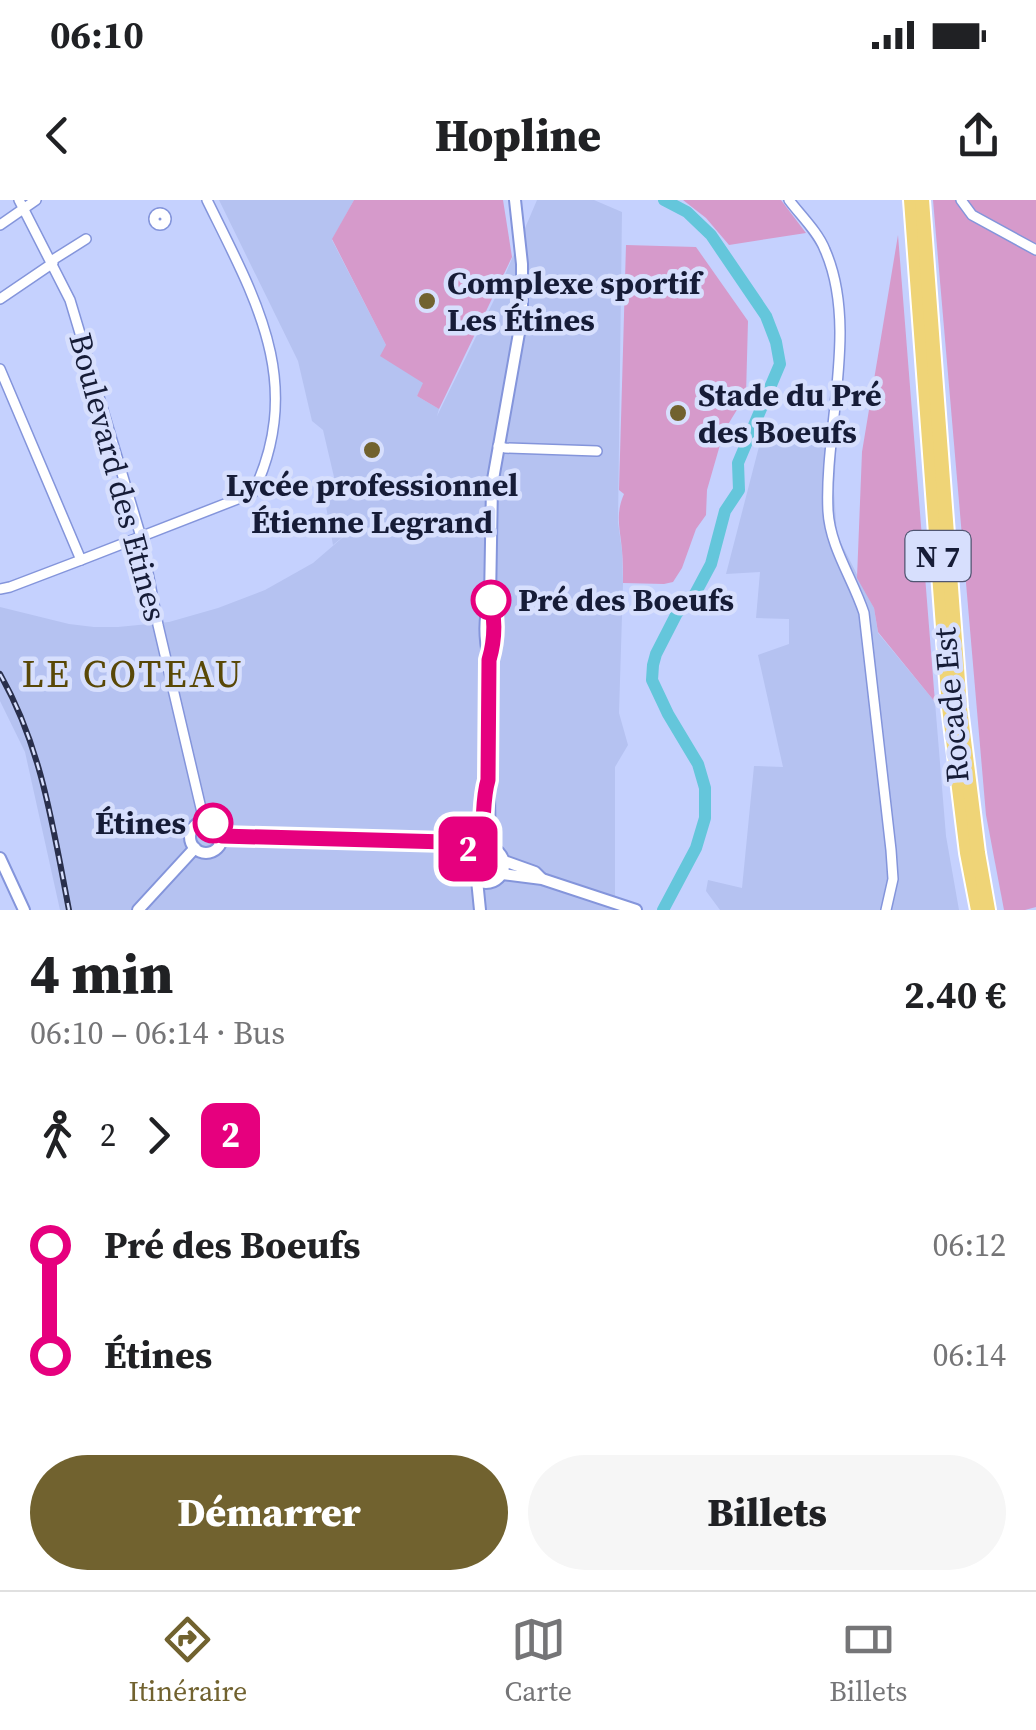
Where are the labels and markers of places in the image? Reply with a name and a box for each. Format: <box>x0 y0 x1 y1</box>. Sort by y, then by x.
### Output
place label: Complexe sportif Les Étines <box>447 261 704 342</box>
marker: Complexe sportif Les Étines <box>416 290 438 312</box>
place label: Stade du Pré des Boeufs <box>698 373 882 454</box>
marker: Stade du Pré des Boeufs <box>667 402 689 424</box>
marker: Lycée professionnel Étienne Legrand <box>361 439 383 461</box>
place label: Lycée professionnel Étienne Legrand <box>226 463 518 544</box>
place label: Pré des Boeufs <box>518 578 734 622</box>
marker: Pré des Boeufs <box>472 581 510 619</box>
place label: Étines <box>95 801 186 845</box>
marker: Étines <box>194 804 232 842</box>

